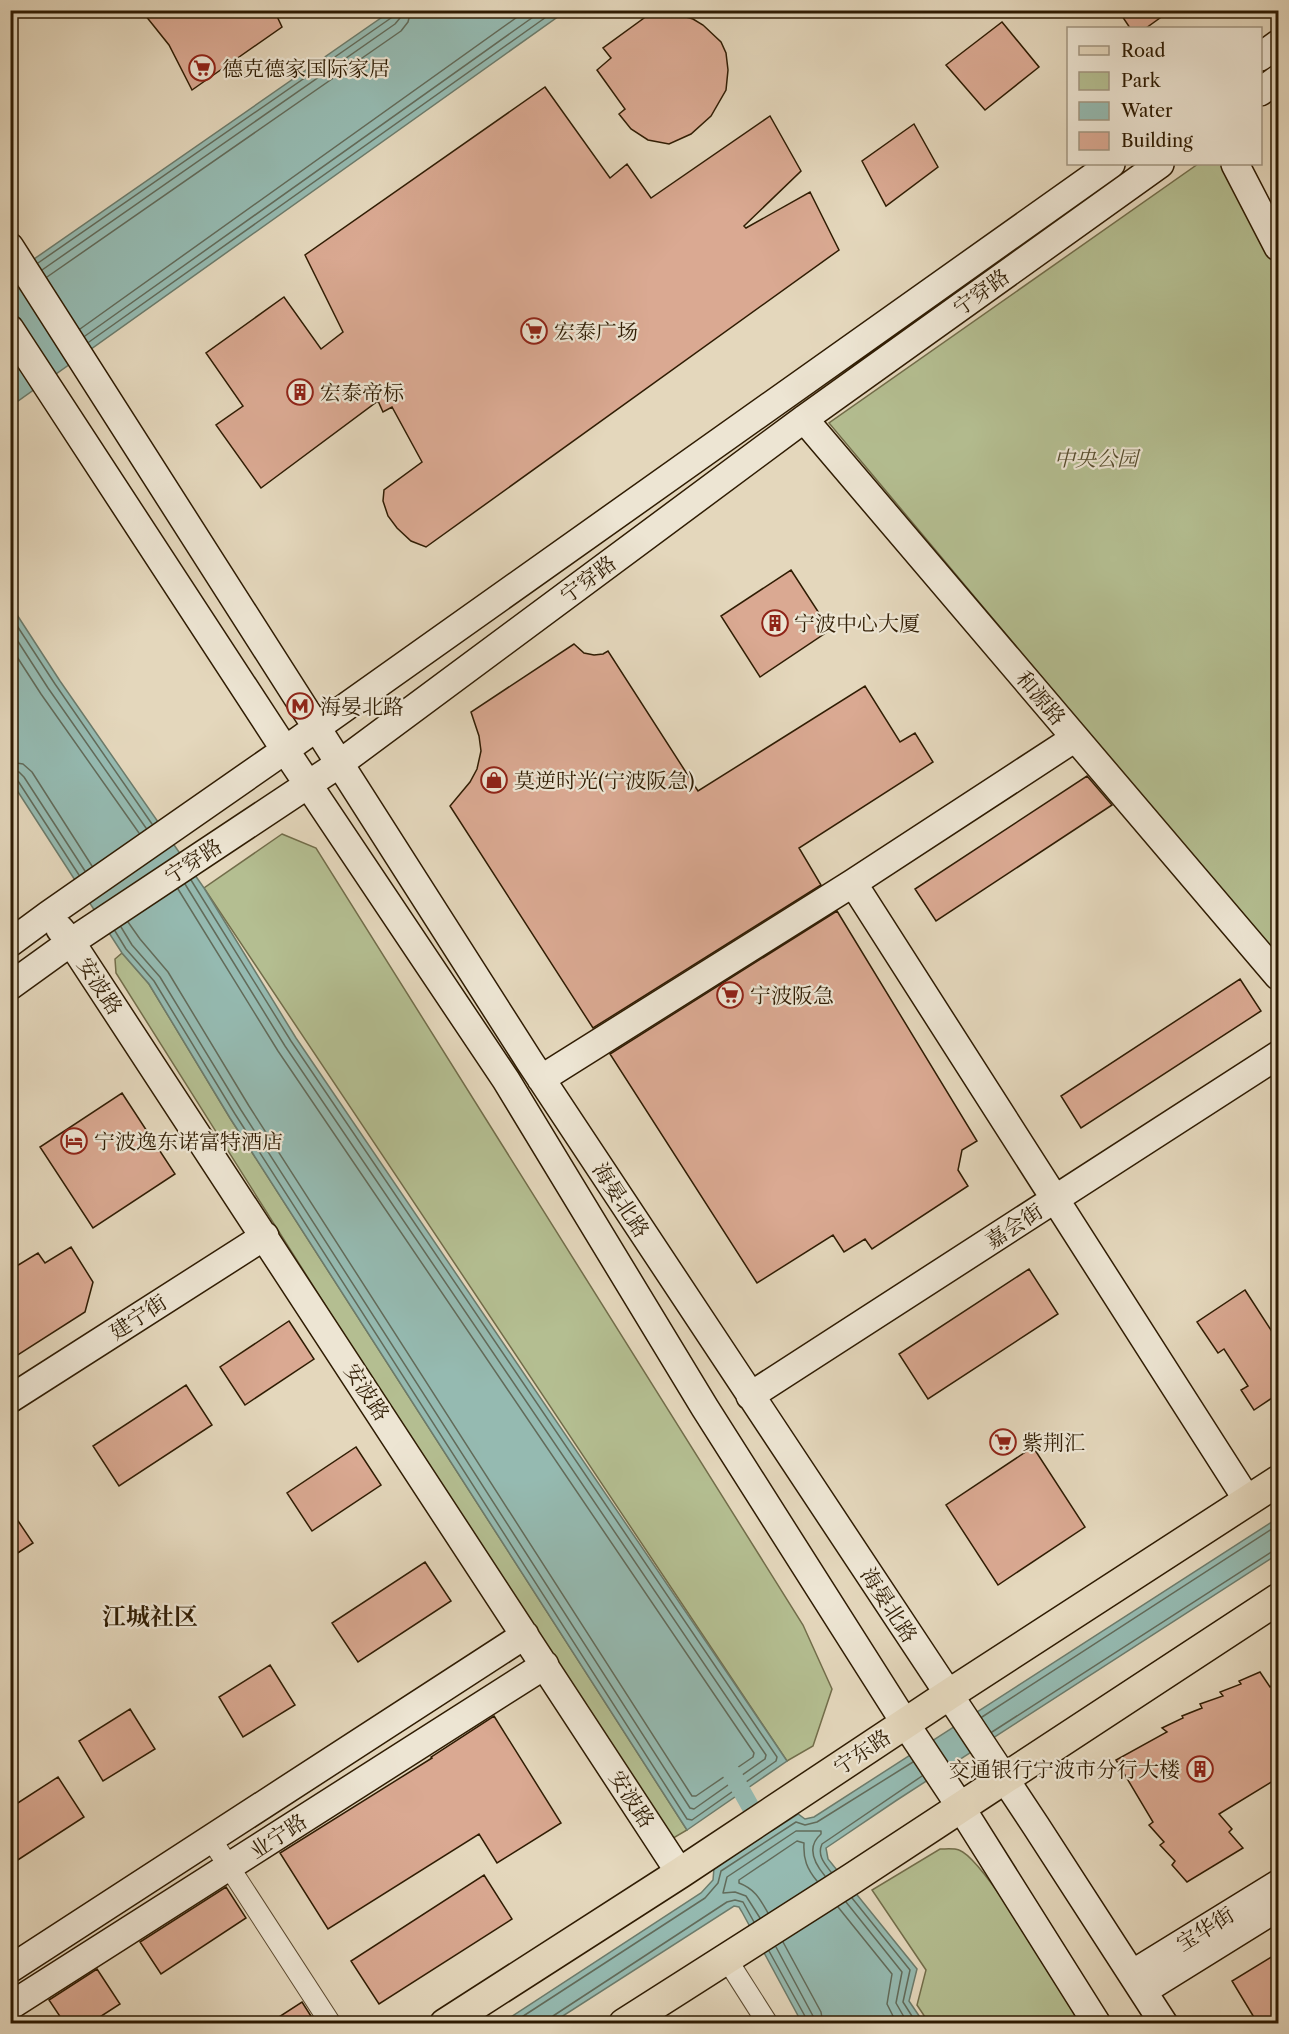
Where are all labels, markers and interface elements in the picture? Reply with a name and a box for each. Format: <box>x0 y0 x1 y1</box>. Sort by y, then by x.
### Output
legend <box>1067 27 1262 165</box>
text: Road <box>1121 40 1166 62</box>
supermarket icon: 德克德家国际家居 <box>187 53 217 83</box>
place label: 德克德家国际家居 <box>222 56 390 81</box>
text: Park <box>1121 70 1162 92</box>
text: Water <box>1120 100 1173 122</box>
text: Building <box>1121 130 1193 152</box>
street label: 宁穿路 <box>948 263 1014 321</box>
supermarket icon: 宏泰广场 <box>519 316 549 346</box>
place label: 宏泰广场 <box>554 319 638 344</box>
building icon: 宏泰帝标 <box>285 377 315 407</box>
place label: 宏泰帝标 <box>320 380 404 405</box>
park label: 中央公园 <box>1054 446 1141 471</box>
street label: 宁穿路 <box>555 550 621 608</box>
building icon: 宁波中心大厦 <box>760 608 790 638</box>
place label: 宁波中心大厦 <box>794 611 920 636</box>
street label: 和源路 <box>1011 666 1071 730</box>
metro station icon: 海晏北路 <box>285 691 315 721</box>
place label: 海晏北路 <box>320 694 404 719</box>
shop icon: 莫逆时光(宁波阪急) <box>479 765 509 795</box>
place label: 莫逆时光(宁波阪急) <box>514 768 695 793</box>
street label: 宁穿路 <box>160 833 226 889</box>
street label: 安波路 <box>72 953 128 1019</box>
supermarket icon: 宁波阪急 <box>715 980 745 1010</box>
place label: 宁波阪急 <box>750 983 834 1008</box>
hotel icon: 宁波逸东诺富特酒店 <box>59 1126 89 1156</box>
place label: 宁波逸东诺富特酒店 <box>94 1129 283 1154</box>
street label: 海晏北路 <box>588 1158 654 1242</box>
street label: 嘉会街 <box>981 1198 1047 1254</box>
street label: 建宁街 <box>105 1289 171 1345</box>
street label: 安波路 <box>339 1359 395 1425</box>
supermarket icon: 紫荆汇 <box>988 1427 1018 1457</box>
place label: 紫荆汇 <box>1022 1430 1085 1455</box>
street label: 海晏北路 <box>856 1563 922 1647</box>
district label: 江城社区 <box>102 1602 198 1631</box>
street label: 宁东路 <box>829 1724 895 1780</box>
building icon: 交通银行宁波市分行大楼 <box>1185 1754 1215 1784</box>
place label: 交通银行宁波市分行大楼 <box>949 1757 1180 1782</box>
street label: 安波路 <box>604 1766 660 1832</box>
street label: 业宁路 <box>245 1808 311 1864</box>
street label: 宝华街 <box>1172 1902 1238 1956</box>

